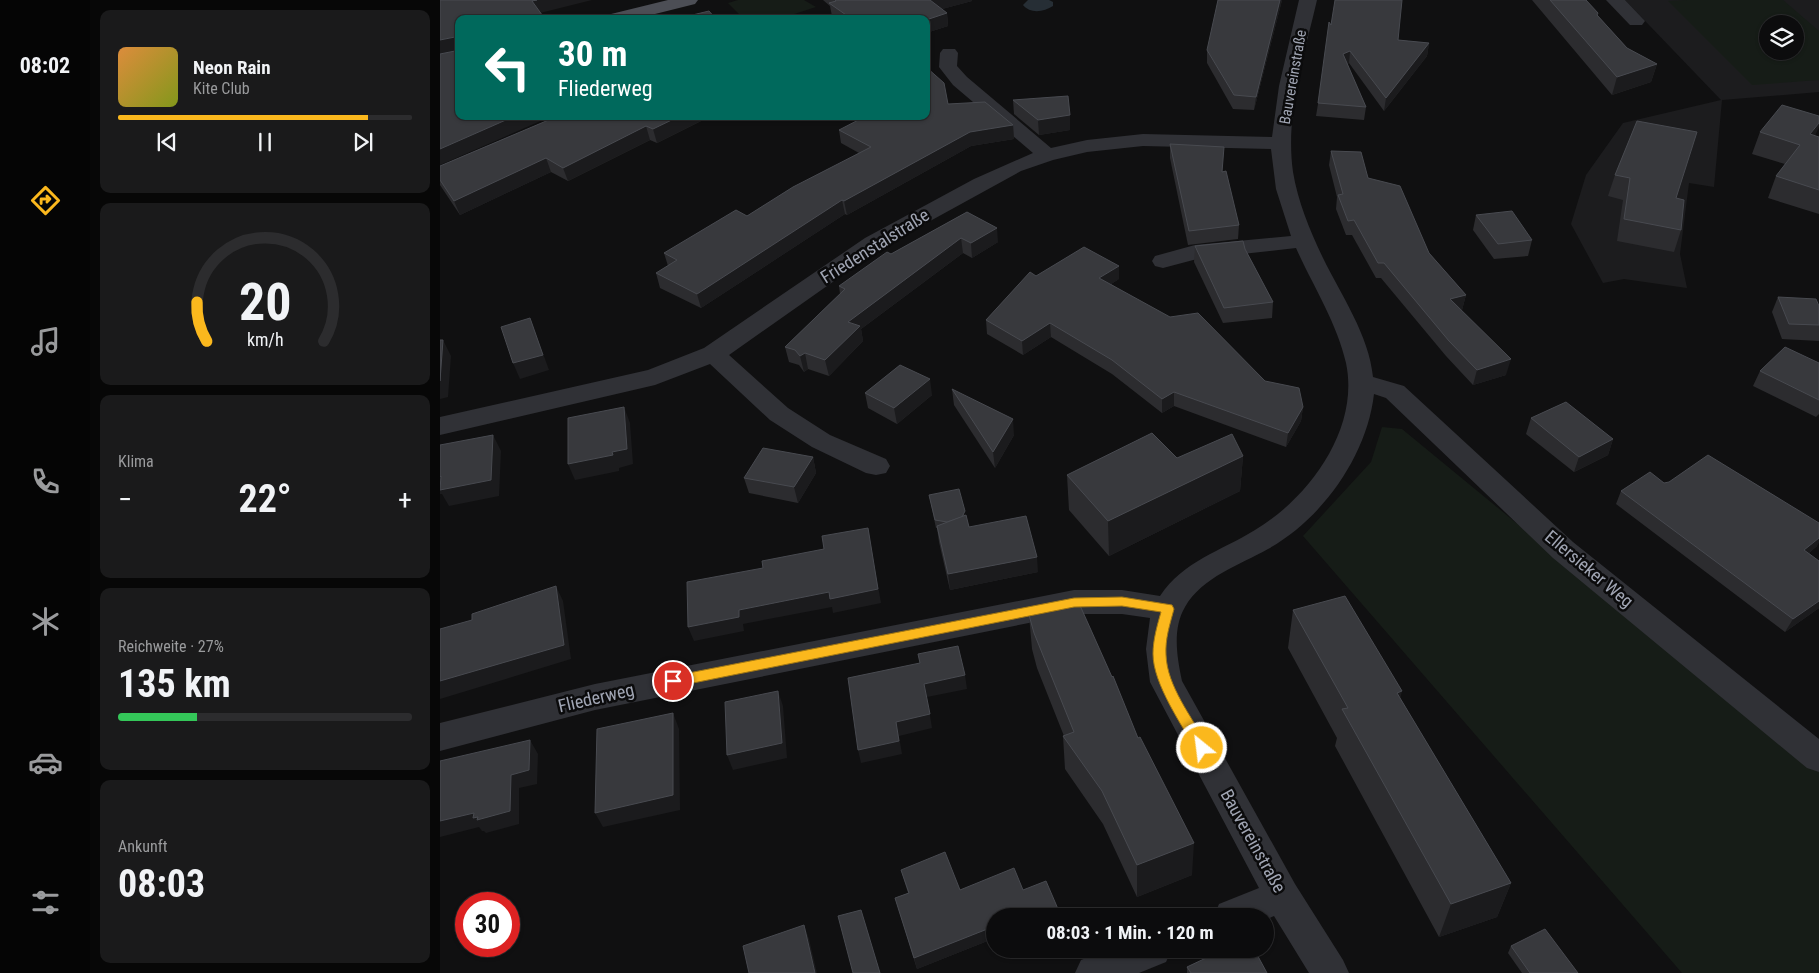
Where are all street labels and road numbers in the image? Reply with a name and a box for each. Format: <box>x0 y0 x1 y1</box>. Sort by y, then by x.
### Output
street label: Bauvereinstraße <box>1276 28 1310 126</box>
street label: Friedenstalstraße <box>817 204 933 287</box>
street label: Ellersieker Weg <box>1541 526 1638 612</box>
street label: Fliederweg <box>556 679 636 716</box>
street label: Bauvereinstraße <box>1216 785 1290 896</box>

